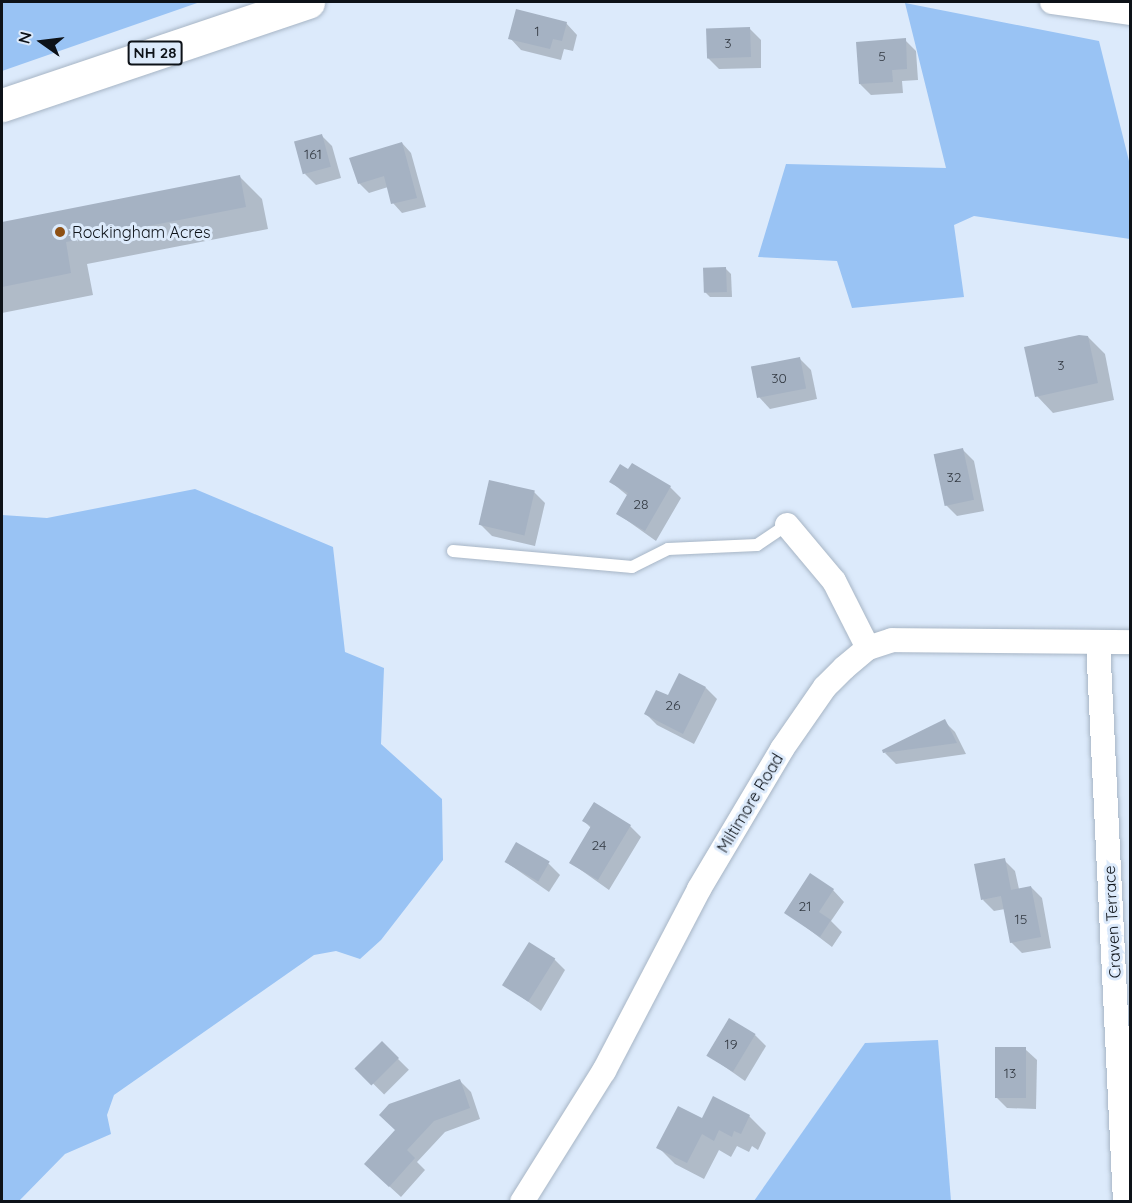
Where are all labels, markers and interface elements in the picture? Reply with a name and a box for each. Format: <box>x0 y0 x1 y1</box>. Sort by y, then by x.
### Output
north arrow <box>12 12 72 72</box>
house number: 1 <box>534 23 540 39</box>
text: N <box>13 30 36 46</box>
house number: 3 <box>724 35 732 51</box>
road number: NH 28 <box>126 41 184 65</box>
house number: 5 <box>878 48 886 64</box>
house number: 161 <box>304 146 322 162</box>
place label: Rockingham Acres <box>72 222 211 242</box>
marker: Rockingham Acres <box>53 225 67 239</box>
house number: 3 <box>1057 357 1065 373</box>
house number: 30 <box>771 370 787 386</box>
house number: 32 <box>946 469 962 485</box>
house number: 28 <box>633 496 649 512</box>
house number: 26 <box>665 697 681 713</box>
street label: Miltimore Road <box>713 750 787 856</box>
house number: 24 <box>592 837 606 853</box>
street label: Craven Terrace <box>1099 865 1125 979</box>
house number: 21 <box>799 898 811 914</box>
house number: 15 <box>1015 911 1027 927</box>
house number: 19 <box>725 1036 737 1052</box>
house number: 13 <box>1004 1065 1016 1081</box>

